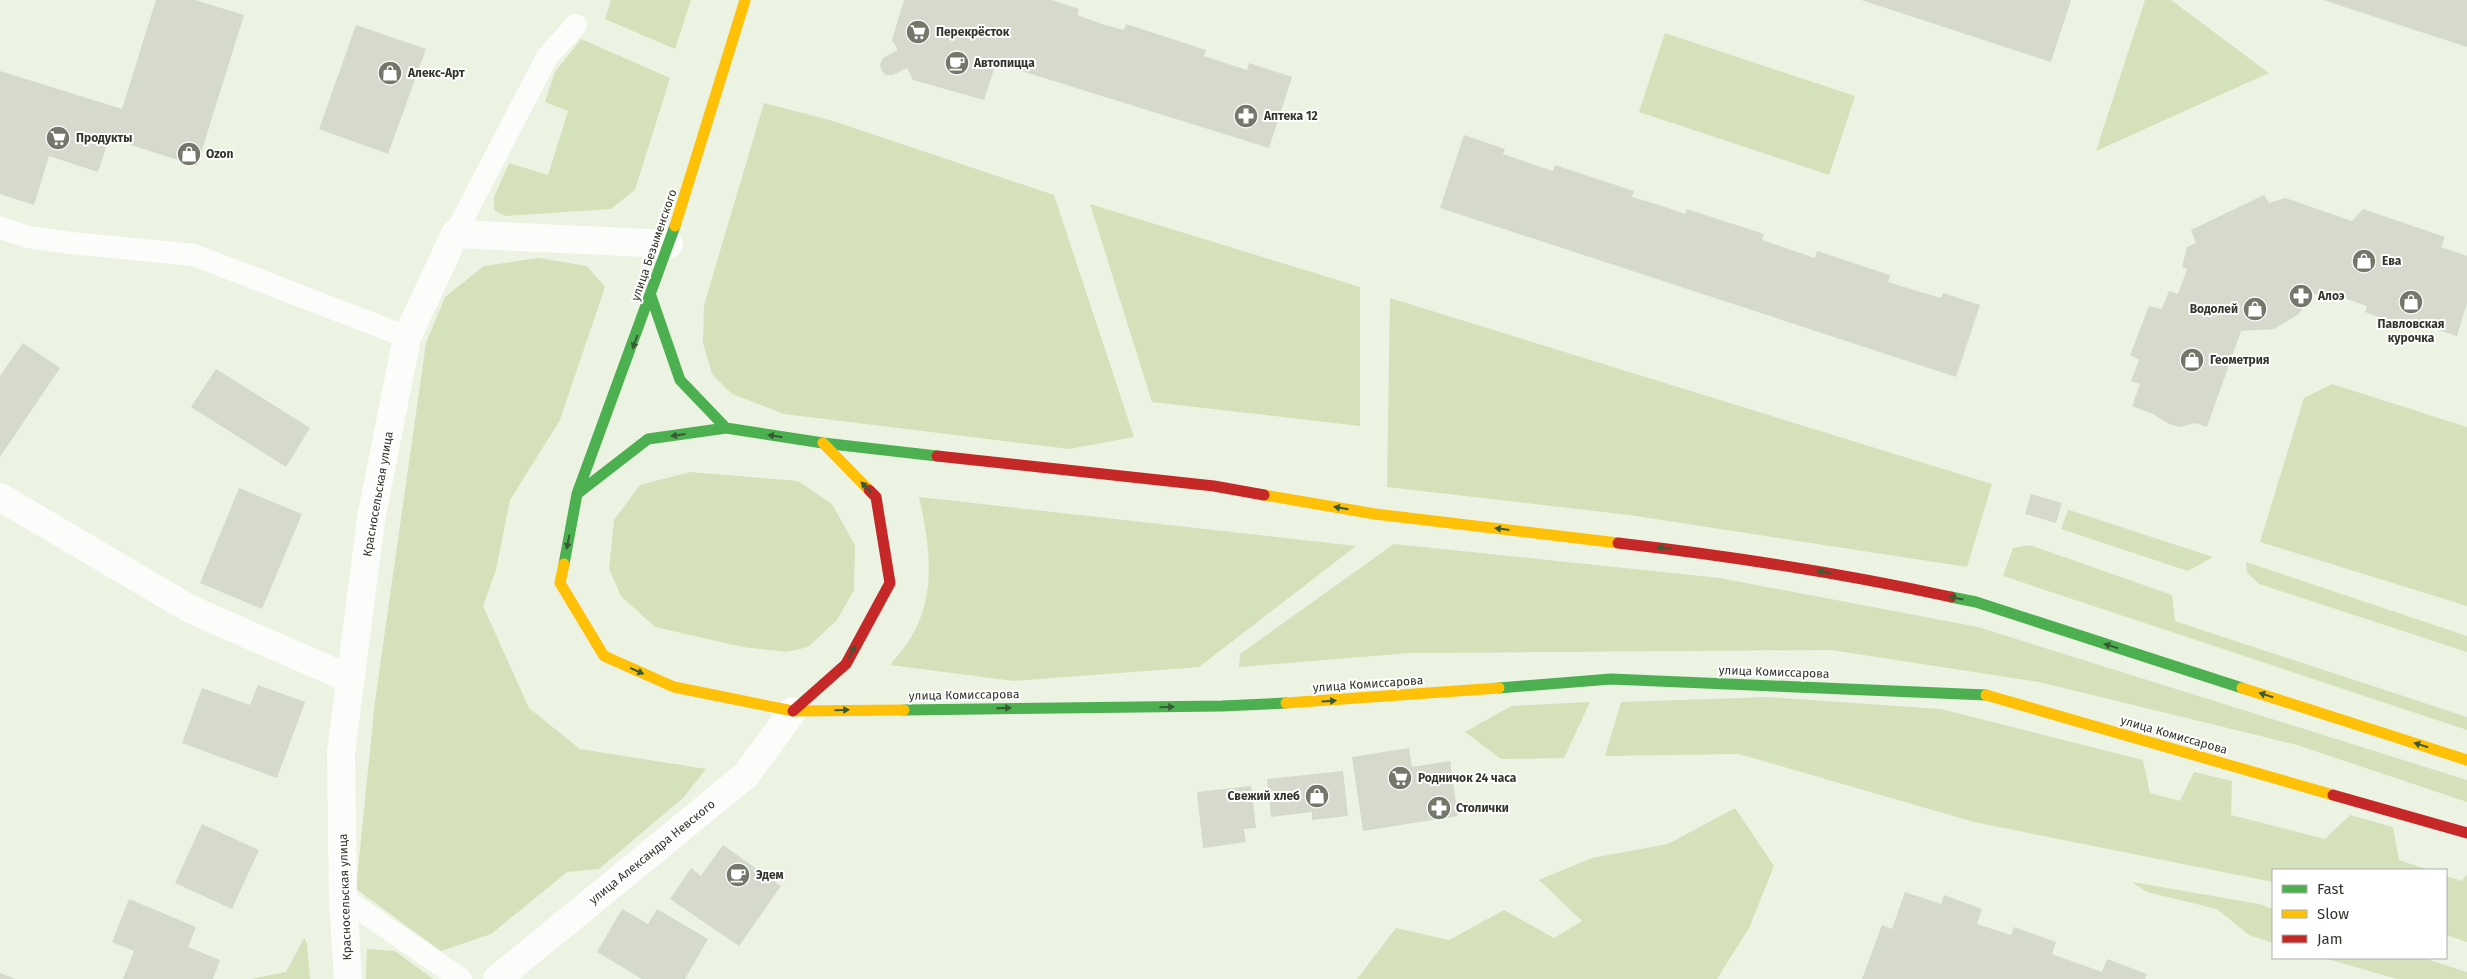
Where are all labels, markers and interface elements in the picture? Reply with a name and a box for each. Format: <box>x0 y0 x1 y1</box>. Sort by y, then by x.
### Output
supermarket icon: Перекрёсток <box>905 19 931 45</box>
place label: Перекрёсток <box>936 25 1010 39</box>
cafe icon: Автопицца <box>944 50 970 76</box>
place label: Автопицца <box>973 56 1035 70</box>
shop icon: Алекс-Арт <box>377 60 403 86</box>
place label: Алекс-Арт <box>407 66 465 80</box>
pharmacy icon: Аптека 12 <box>1233 103 1259 129</box>
place label: Аптека 12 <box>1263 109 1318 123</box>
supermarket icon: Продукты <box>45 125 71 151</box>
place label: Продукты <box>76 131 132 145</box>
shop icon: Ozon <box>176 141 202 167</box>
place label: Ozon <box>206 147 234 161</box>
street label: улица Безыменского <box>628 187 680 303</box>
shop icon: Ева <box>2351 248 2377 274</box>
place label: Ева <box>2382 254 2402 268</box>
pharmacy icon: Алоэ <box>2288 283 2314 309</box>
place label: Алоэ <box>2317 289 2345 303</box>
shop icon: Павловская курочка <box>2398 289 2424 315</box>
shop icon: Водолей <box>2242 296 2268 322</box>
place label: Водолей <box>2190 302 2238 316</box>
place label: Павловская курочка <box>2378 317 2444 345</box>
one-way arrow <box>631 335 639 350</box>
shop icon: Геометрия <box>2179 347 2205 373</box>
place label: Геометрия <box>2210 353 2270 367</box>
street label: Красносельская улица <box>360 430 396 558</box>
one-way arrow <box>670 431 686 439</box>
one-way arrow <box>766 431 782 439</box>
one-way arrow <box>860 481 872 493</box>
one-way arrow <box>1333 504 1349 512</box>
one-way arrow <box>1494 525 1510 533</box>
one-way arrow <box>563 535 571 551</box>
one-way arrow <box>1655 544 1671 552</box>
one-way arrow <box>1816 568 1832 576</box>
one-way arrow <box>1948 594 1963 602</box>
one-way arrow <box>2103 641 2118 649</box>
one-way arrow <box>848 645 856 660</box>
street label: улица Комиссарова <box>1718 663 1830 681</box>
one-way arrow <box>630 667 644 675</box>
street label: улица Комиссарова <box>1312 673 1424 695</box>
street label: улица Комиссарова <box>909 687 1019 703</box>
one-way arrow <box>2258 691 2273 699</box>
one-way arrow <box>1322 697 1338 705</box>
one-way arrow <box>1159 703 1175 711</box>
one-way arrow <box>997 704 1013 712</box>
one-way arrow <box>834 706 850 714</box>
street label: улица Комиссарова <box>2119 713 2229 757</box>
one-way arrow <box>2413 741 2428 748</box>
supermarket icon: Родничок 24 часа <box>1387 765 1413 791</box>
place label: Родничок 24 часа <box>1418 771 1517 785</box>
shop icon: Свежий хлеб <box>1304 783 1330 809</box>
place label: Свежий хлеб <box>1228 789 1300 803</box>
pharmacy icon: Столички <box>1426 795 1452 821</box>
street label: улица Александра Невского <box>586 797 718 907</box>
place label: Столички <box>1456 801 1509 815</box>
street label: Красносельская улица <box>336 833 354 961</box>
cafe icon: Эдем <box>725 862 751 888</box>
place label: Эдем <box>756 868 784 882</box>
legend <box>2272 869 2447 959</box>
text: Fast <box>2317 880 2344 898</box>
text: Slow <box>2317 905 2349 923</box>
text: Jam <box>2317 930 2343 948</box>

